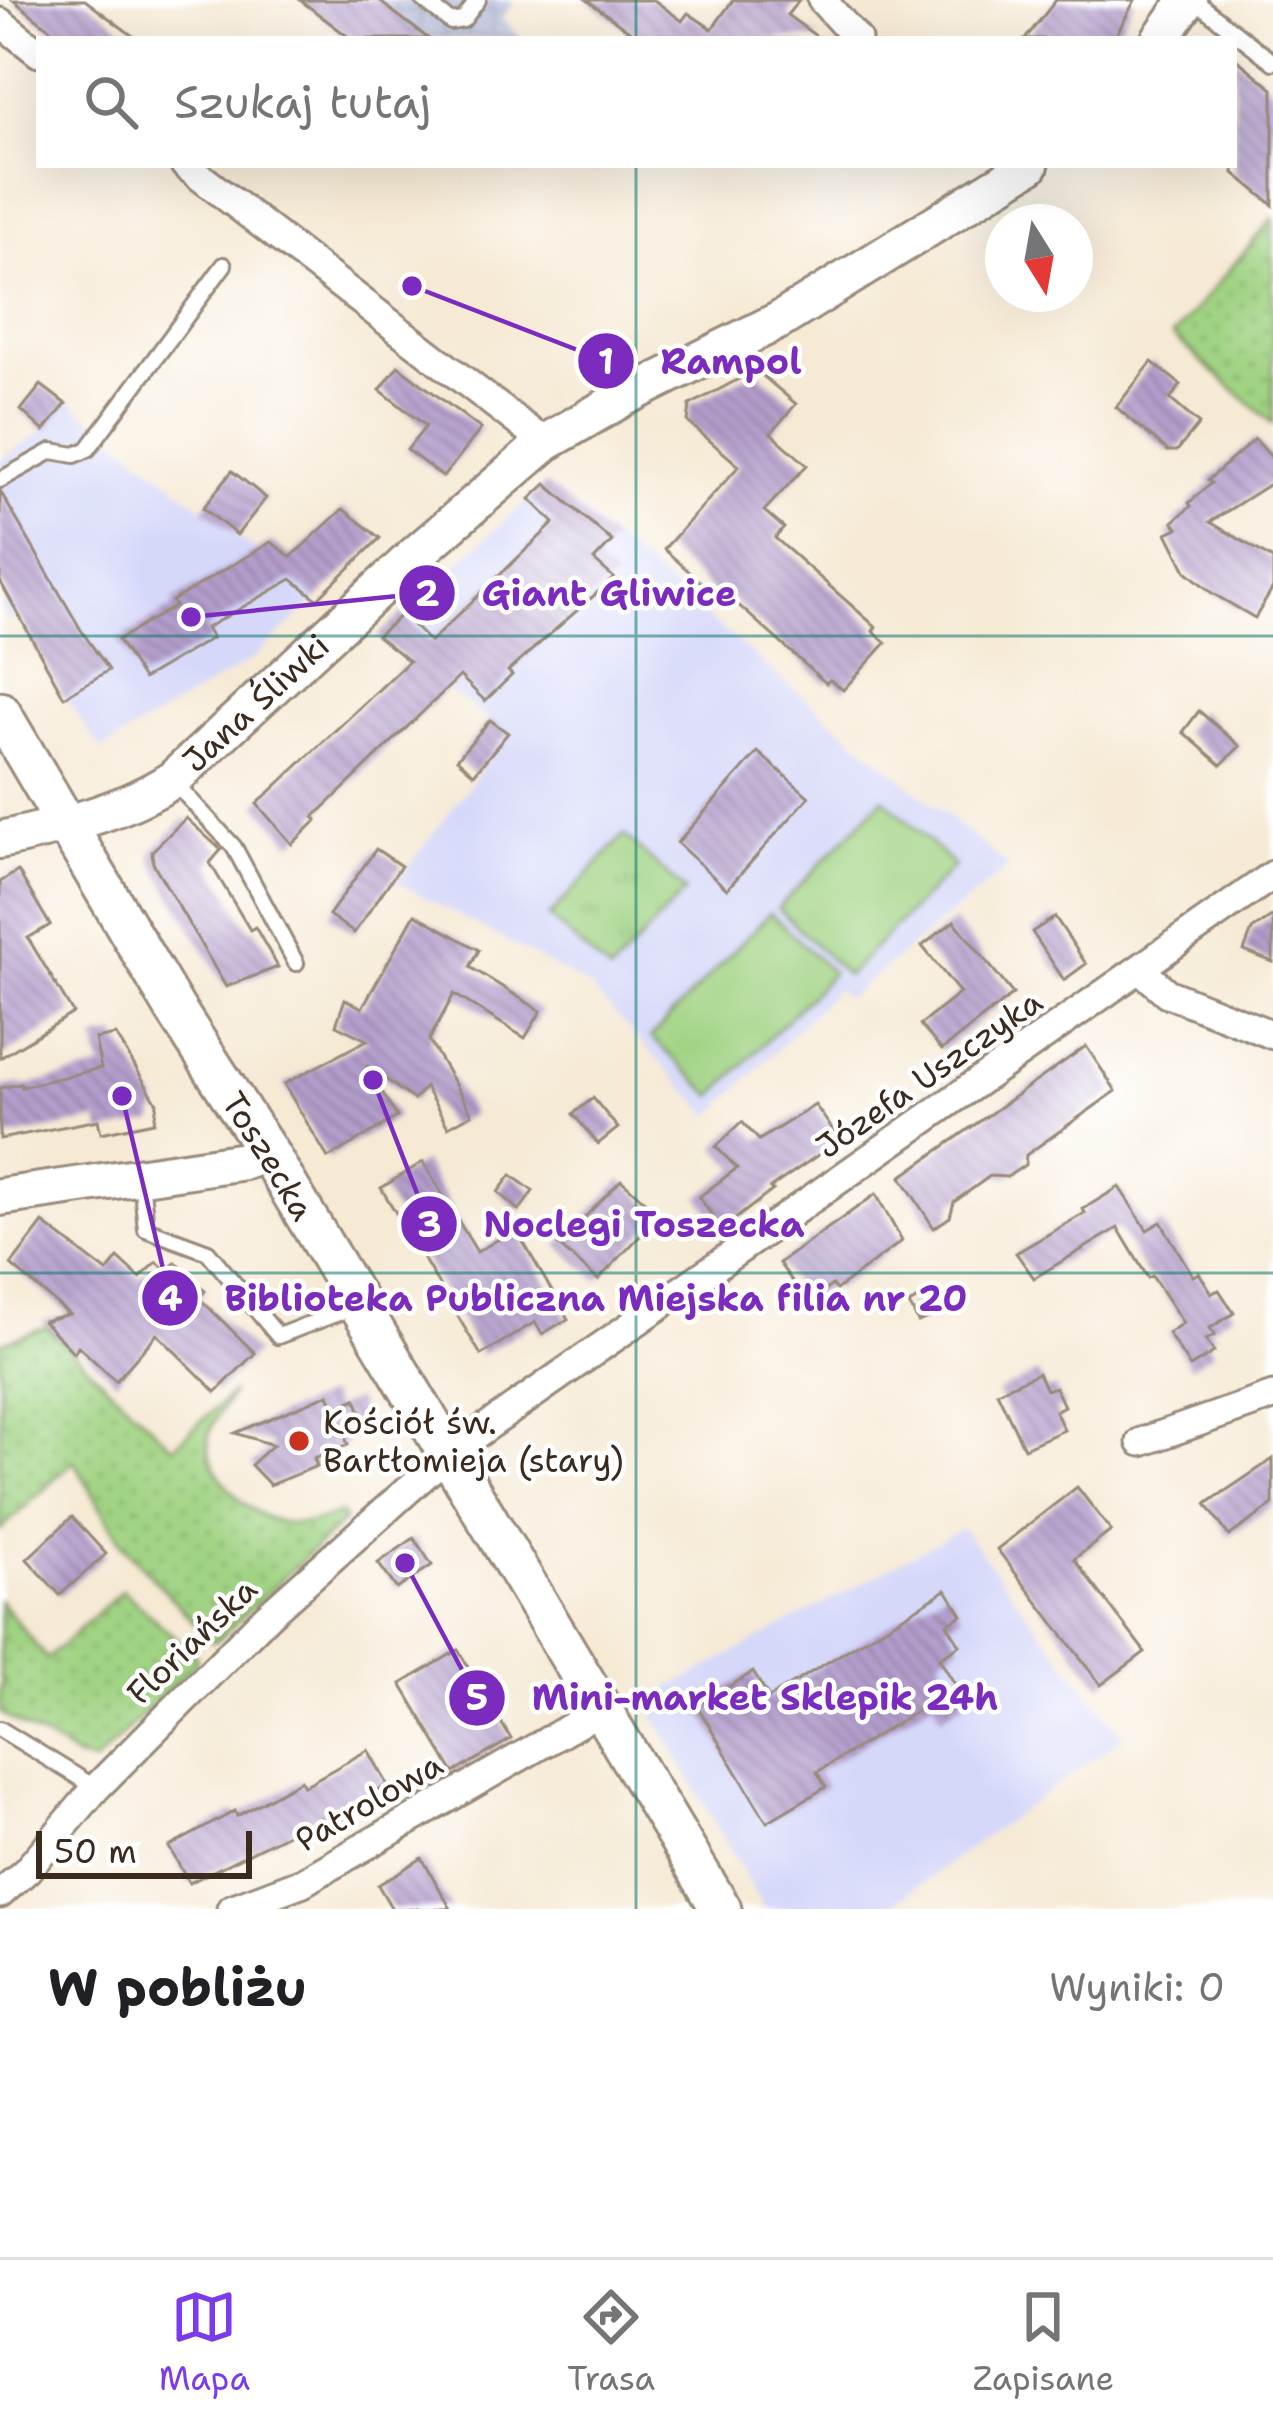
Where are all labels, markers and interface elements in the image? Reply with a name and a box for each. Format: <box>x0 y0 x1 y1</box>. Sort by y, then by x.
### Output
search box <box>36 36 1237 168</box>
icon: search <box>78 69 144 135</box>
text: Szukaj tutaj <box>174 72 431 132</box>
north arrow <box>985 204 1093 312</box>
callout: Rampol <box>576 325 825 397</box>
text: 1 <box>598 337 614 386</box>
text: Rampol <box>660 337 802 386</box>
callout: Giant Gliwice <box>397 557 760 629</box>
text: 2 <box>414 569 440 618</box>
text: Giant Gliwice <box>482 569 736 618</box>
street label: Jana Śliwki <box>172 623 339 782</box>
street label: Józefa Uszczyka <box>807 979 1051 1169</box>
street label: Toszecka <box>212 1083 326 1229</box>
callout: Noclegi Toszecka <box>399 1188 829 1260</box>
text: 3 <box>416 1200 442 1249</box>
text: Noclegi Toszecka <box>483 1200 805 1249</box>
callout: Biblioteka Publiczna Miejska filia nr 20 <box>140 1262 991 1334</box>
text: 4 <box>157 1274 183 1323</box>
text: Biblioteka Publiczna Miejska filia nr 20 <box>225 1274 967 1323</box>
place label: Kościół św. Bartłomieja (stary) <box>323 1400 624 1483</box>
marker: Kościół św. Bartłomieja (stary) <box>286 1428 312 1454</box>
street label: Floriańska <box>117 1567 267 1715</box>
callout: Mini-market Sklepik 24h <box>447 1662 1022 1734</box>
text: 5 <box>466 1673 488 1722</box>
text: Mini-market Sklepik 24h <box>532 1673 998 1722</box>
street label: Patrolowa <box>287 1742 451 1862</box>
scale bar <box>36 1825 252 1878</box>
text: 50 m <box>54 1829 137 1874</box>
text: W pobliżu <box>48 1953 307 2021</box>
text: Wyniki: 0 <box>1049 1961 1225 2013</box>
tab: Mapa <box>159 2284 250 2401</box>
tab: Trasa <box>567 2284 655 2401</box>
tab: Zapisane <box>972 2284 1114 2401</box>

